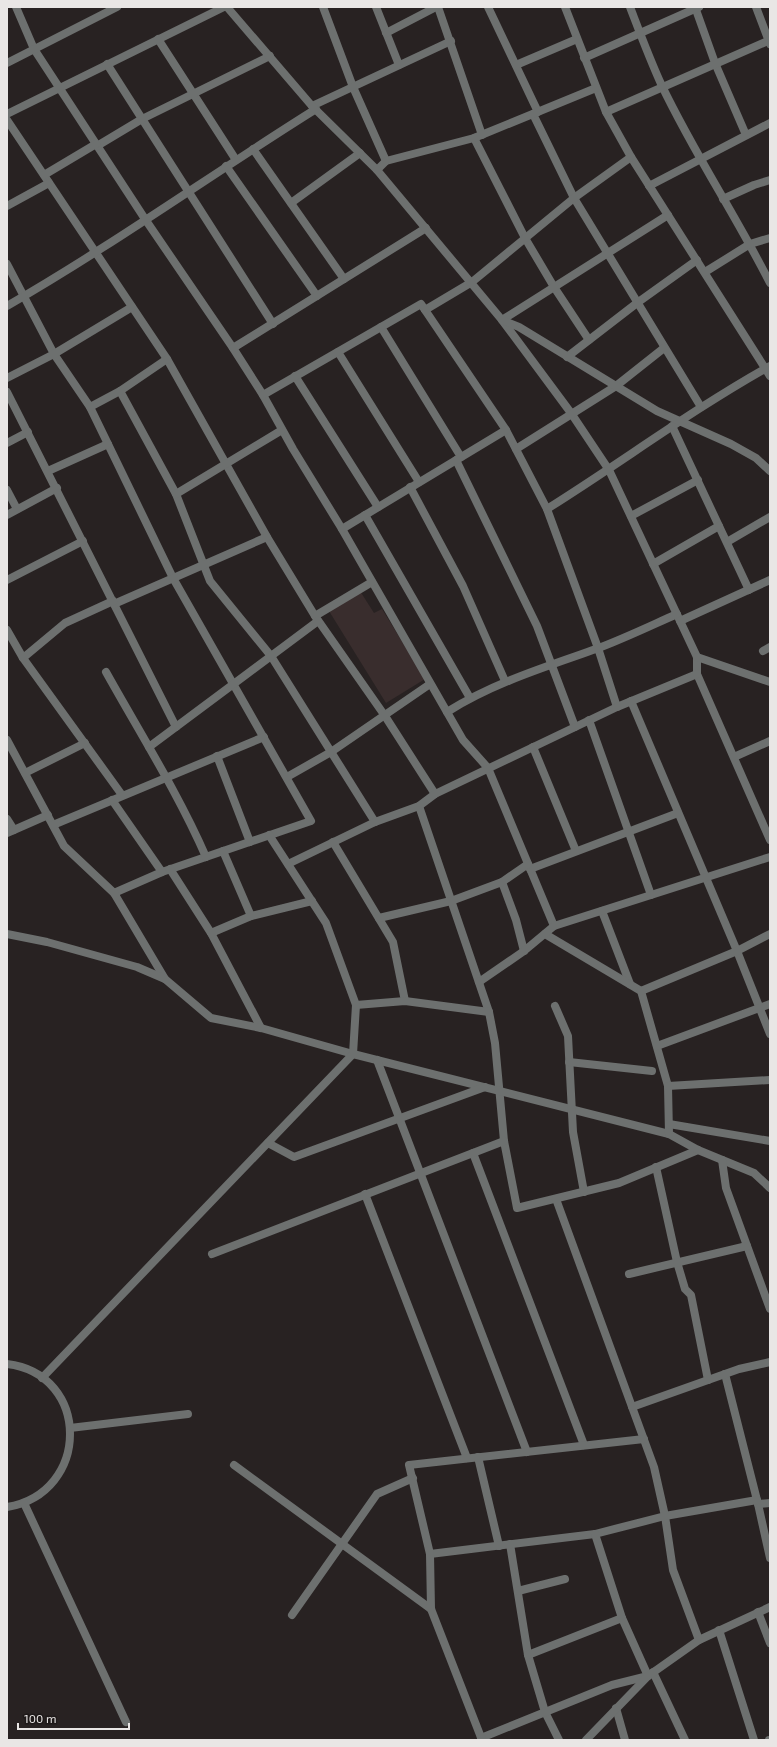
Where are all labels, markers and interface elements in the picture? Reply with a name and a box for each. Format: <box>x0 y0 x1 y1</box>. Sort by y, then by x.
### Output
scale bar <box>18 1705 129 1731</box>
text: 100 m <box>24 1711 56 1725</box>

